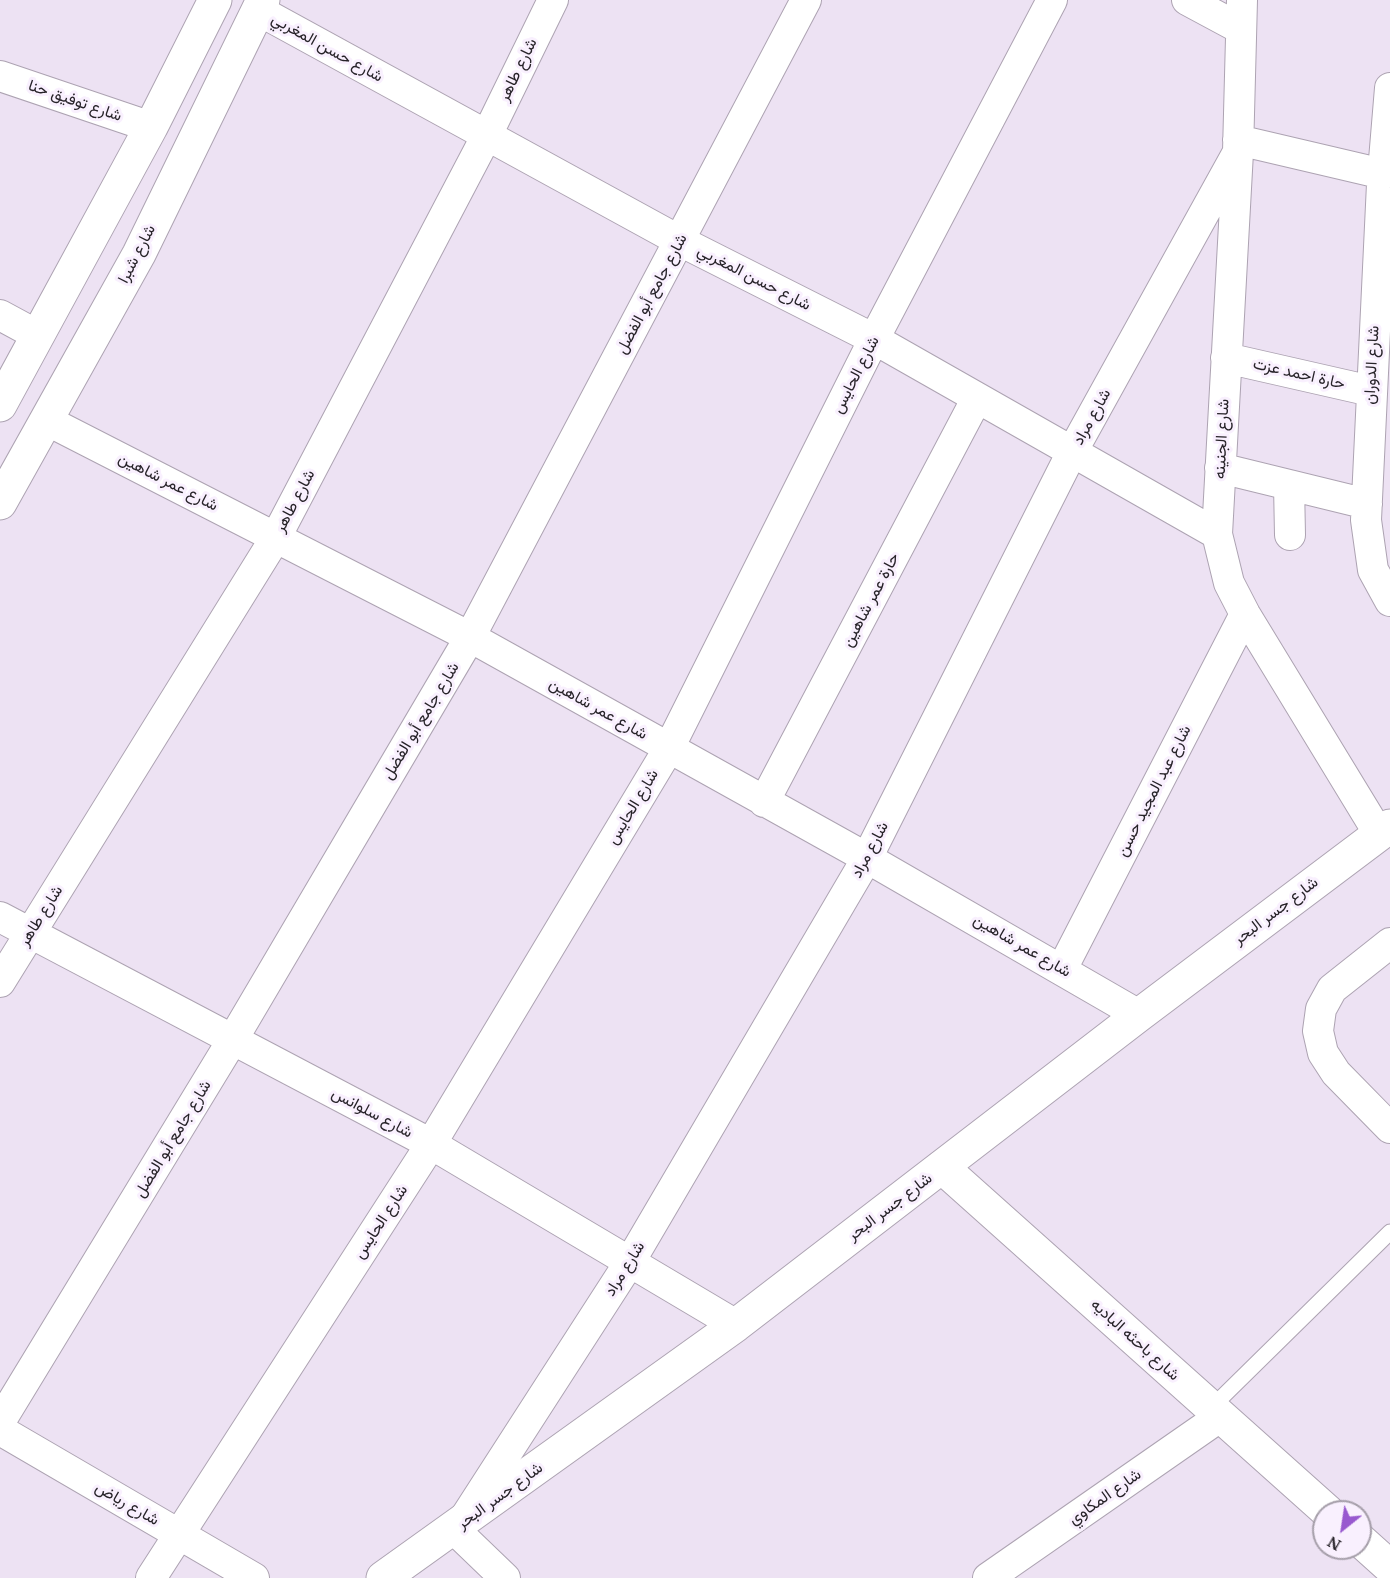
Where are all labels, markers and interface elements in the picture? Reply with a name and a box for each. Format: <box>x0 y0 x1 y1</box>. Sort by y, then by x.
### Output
street label: شارع حسن المغربي <box>268 9 386 87</box>
street label: شارع طاهر <box>494 35 542 105</box>
street label: شارع توفيق حنا <box>26 76 124 126</box>
street label: شارع شبرا <box>114 222 160 286</box>
street label: شارع جامع أبو الفضل <box>612 231 692 357</box>
street label: شارع حسن المغربي <box>694 241 814 315</box>
street label: شارع الدوران <box>1360 325 1384 405</box>
street label: شارع الحايس <box>828 333 884 417</box>
street label: حارة احمد عزت <box>1251 354 1347 394</box>
street label: شارع مراد <box>1069 386 1115 448</box>
street label: شارع الجنينه <box>1210 398 1234 480</box>
street label: شارع عمر شاهين <box>115 449 221 515</box>
street label: شارع طاهر <box>271 466 319 536</box>
street label: حارة عمر شاهين <box>838 550 904 650</box>
street label: شارع جامع أبو الفضل <box>378 659 464 783</box>
street label: شارع عمر شاهين <box>545 674 651 744</box>
street label: شارع عبد المجيد حسن <box>1113 722 1195 860</box>
street label: شارع الحايس <box>603 766 663 848</box>
street label: شارع مراد <box>847 819 893 881</box>
street label: شارع جسر البحر <box>1230 873 1322 949</box>
street label: شارع طاهر <box>15 882 67 950</box>
street label: شارع عمر شاهين <box>970 910 1074 982</box>
street label: شارع جامع أبو الفضل <box>130 1077 216 1201</box>
street label: شارع سلوانس <box>328 1084 416 1142</box>
street label: شارع جسر البحر <box>844 1169 936 1245</box>
street label: شارع الحايس <box>350 1181 412 1263</box>
street label: شارع مراد <box>601 1238 649 1300</box>
street label: شارع باحثه الباديه <box>1087 1295 1183 1385</box>
street label: شارع جسر البحر <box>453 1458 547 1534</box>
street label: شارع المكاوي <box>1065 1465 1145 1529</box>
street label: شارع رياض <box>92 1478 162 1530</box>
north arrow <box>1312 1500 1372 1560</box>
text: N <box>1323 1531 1345 1556</box>

